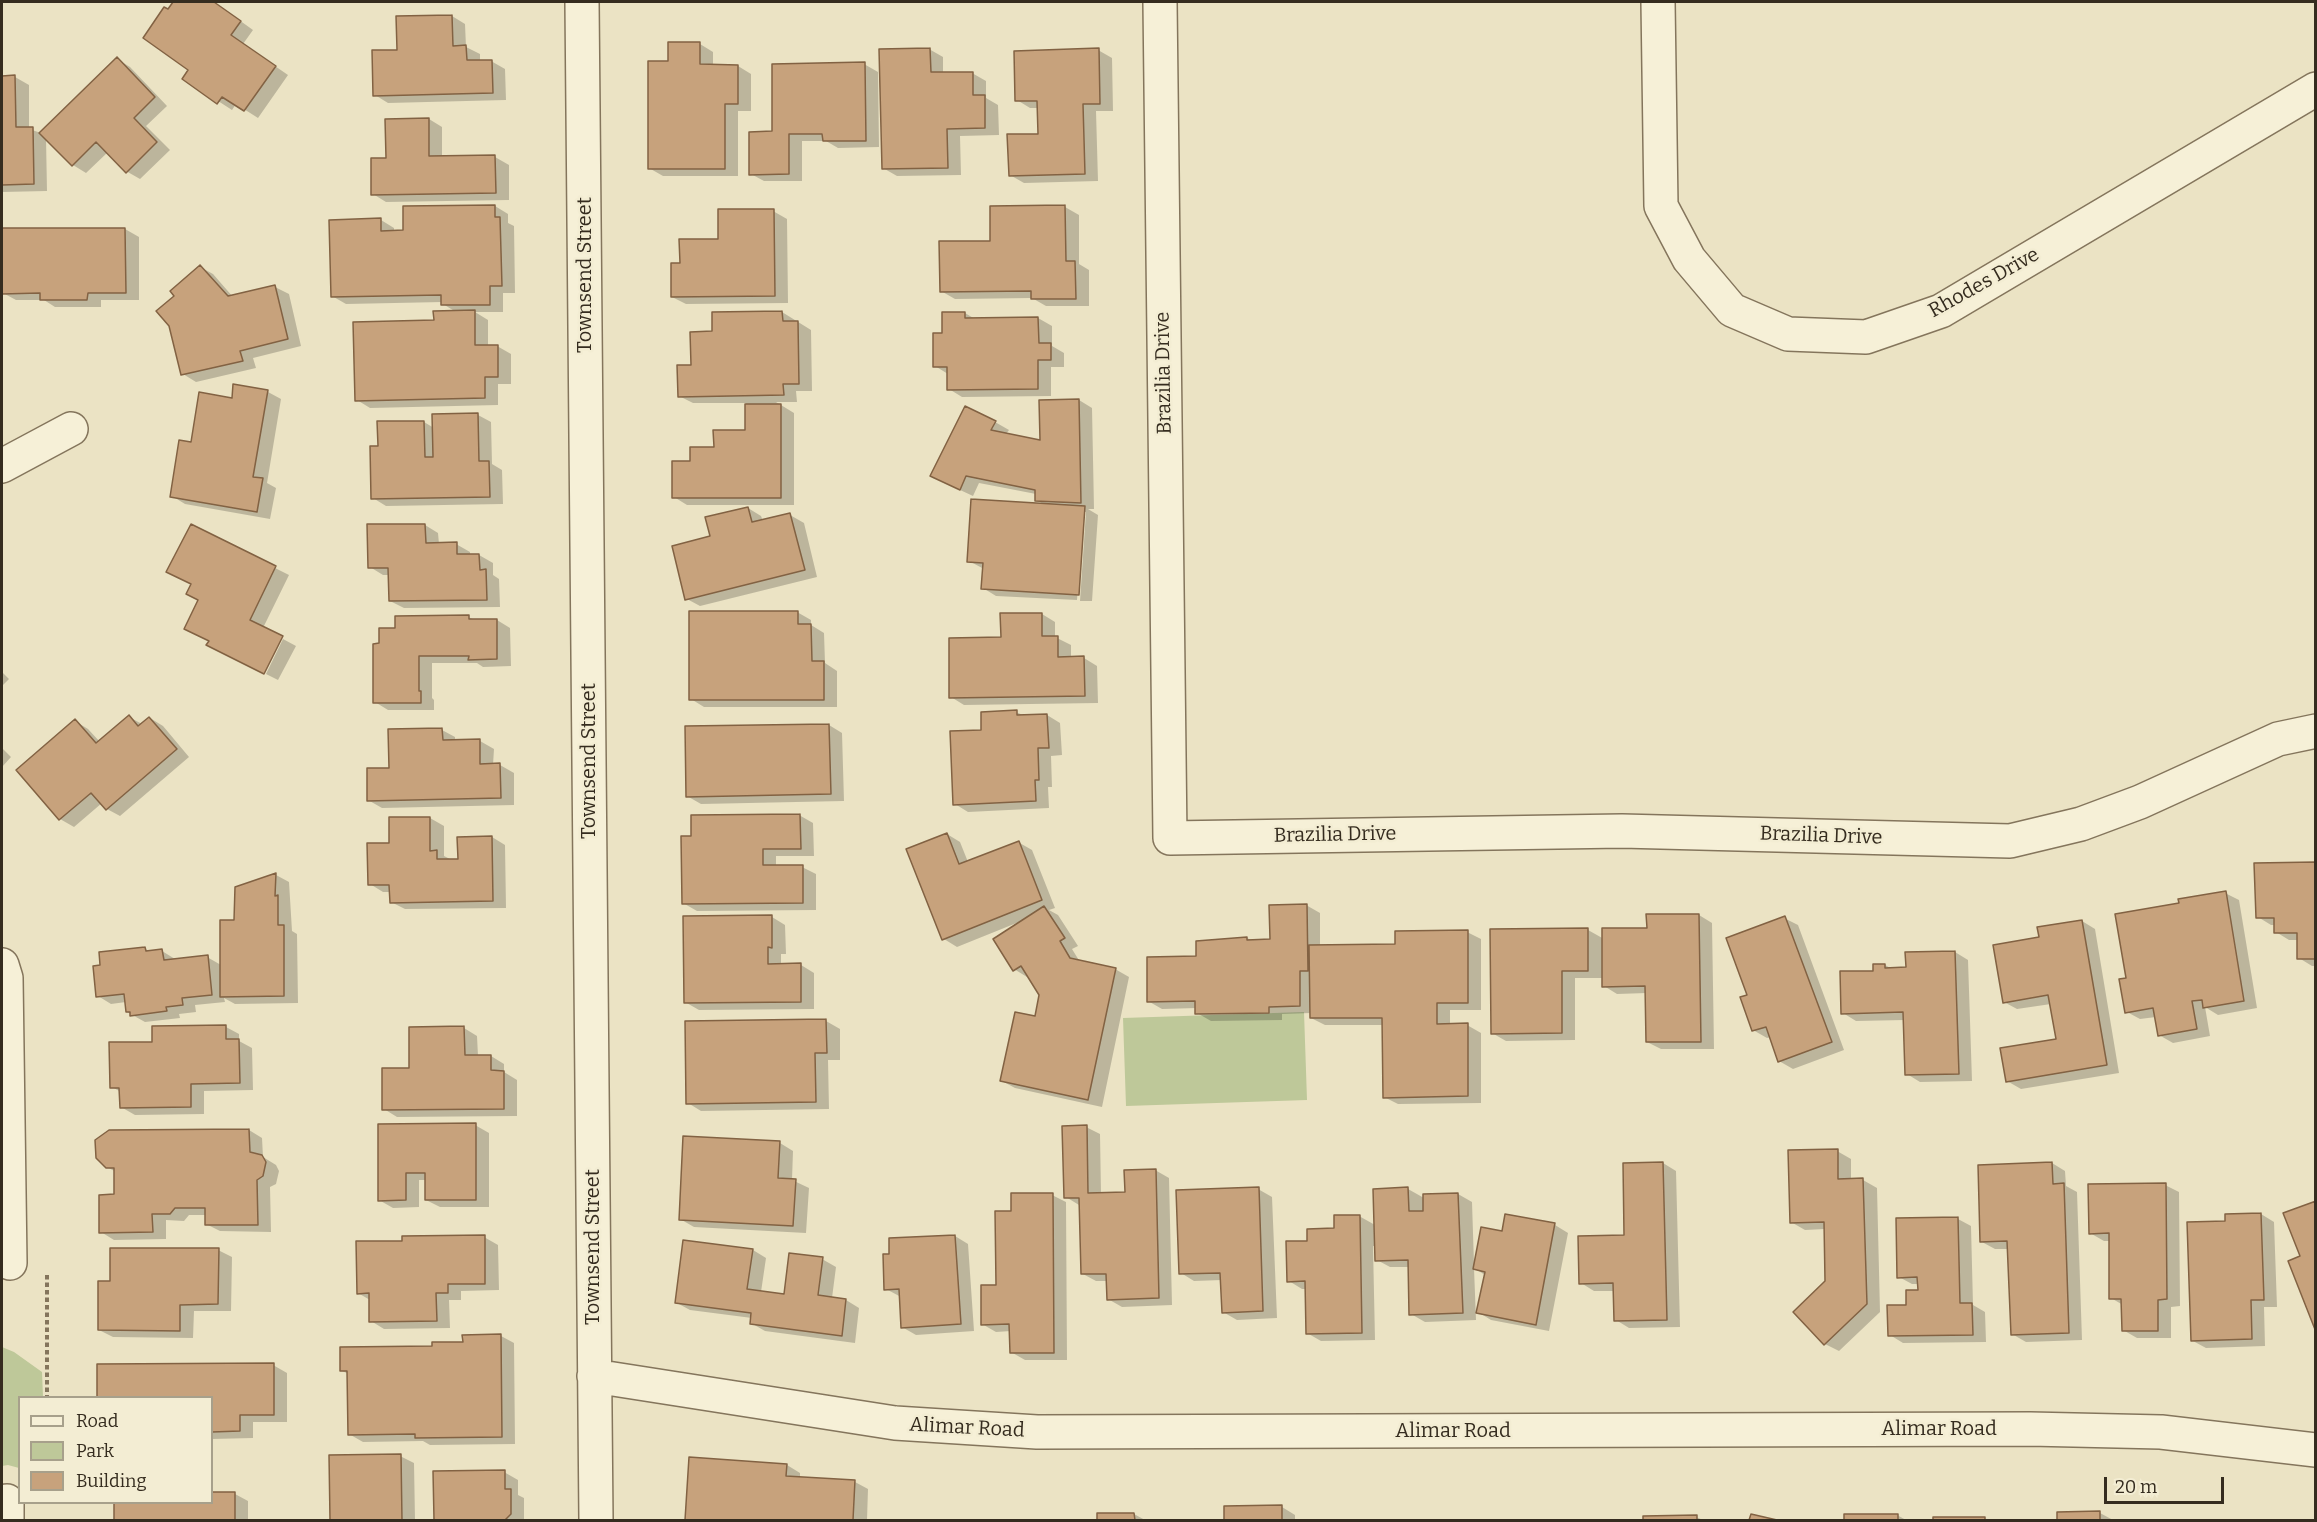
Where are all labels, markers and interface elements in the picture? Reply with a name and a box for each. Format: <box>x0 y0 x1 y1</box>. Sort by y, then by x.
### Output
street label: Townsend Street <box>573 197 597 353</box>
street label: Rhodes Drive <box>1925 243 2043 323</box>
street label: Brazilia Drive <box>1151 311 1177 435</box>
street label: Townsend Street <box>577 683 601 839</box>
street label: Brazilia Drive <box>1273 822 1397 848</box>
street label: Brazilia Drive <box>1759 822 1883 850</box>
street label: Townsend Street <box>581 1169 605 1325</box>
legend <box>18 1396 213 1504</box>
text: Road <box>76 1410 118 1432</box>
street label: Alimar Road <box>909 1413 1025 1443</box>
street label: Alimar Road <box>1881 1417 1997 1441</box>
street label: Alimar Road <box>1395 1419 1511 1443</box>
text: Park <box>76 1440 114 1462</box>
scale bar <box>2107 1465 2227 1503</box>
text: Building <box>76 1470 147 1492</box>
text: 20 m <box>2115 1476 2157 1498</box>

